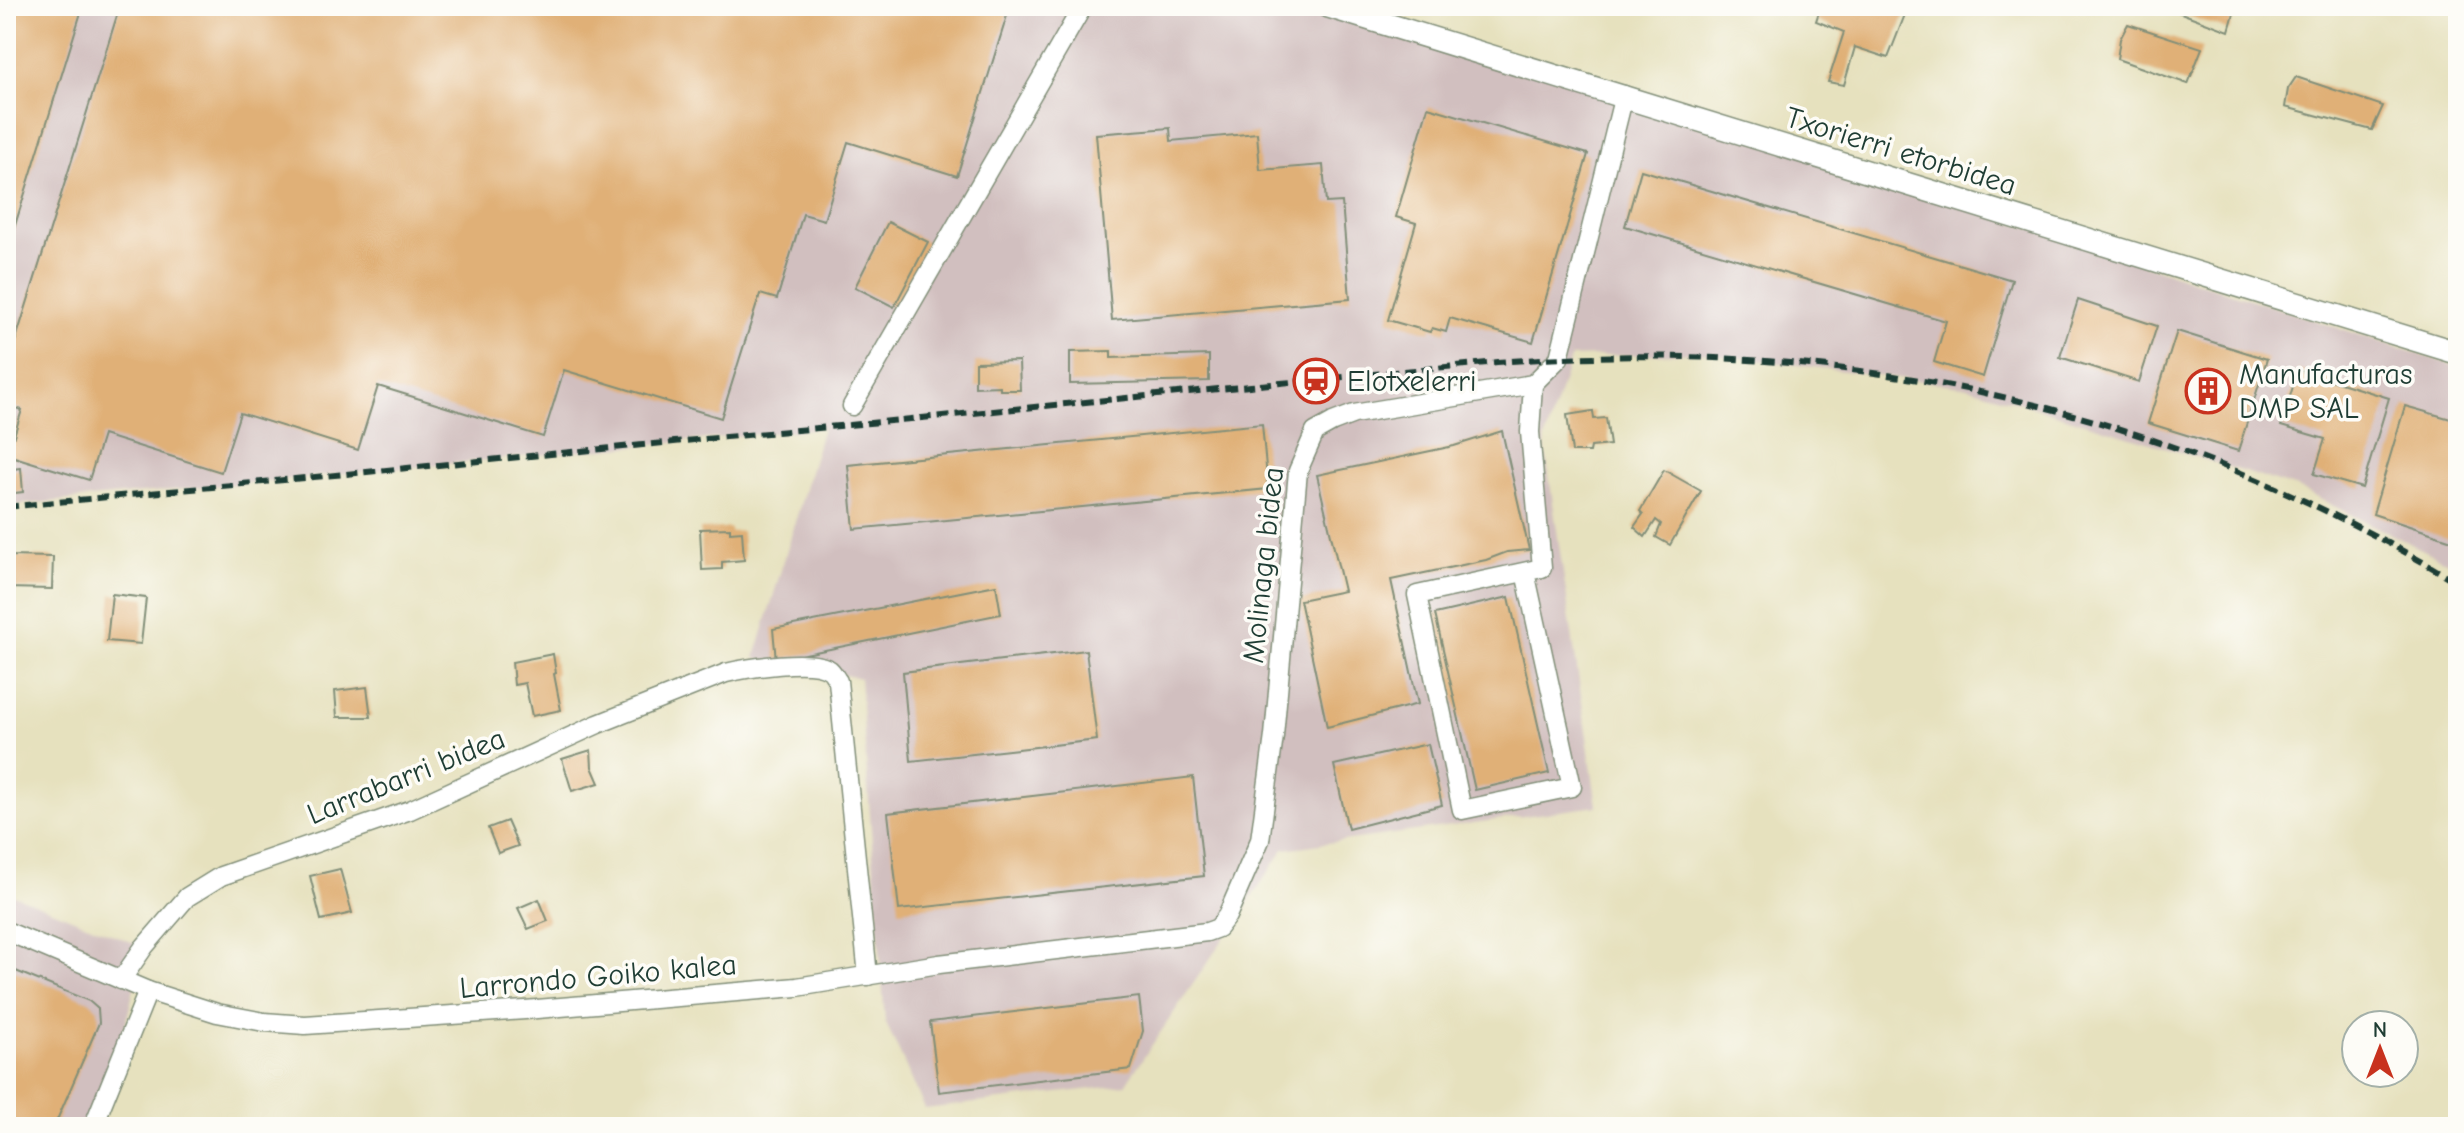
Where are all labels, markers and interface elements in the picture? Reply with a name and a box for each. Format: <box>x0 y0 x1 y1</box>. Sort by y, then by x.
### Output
street label: Txorierri etorbidea <box>1781 100 2020 203</box>
station icon: Elotxelerri <box>1292 357 1340 405</box>
place label: Manufacturas DMP SAL <box>2239 357 2413 426</box>
place label: Elotxelerri <box>1347 364 1477 399</box>
building icon: Manufacturas DMP SAL <box>2184 367 2232 415</box>
street label: Molinaga bidea <box>1236 465 1291 665</box>
street label: Larrabarri bidea <box>302 721 510 832</box>
street label: Larrondo Goiko kalea <box>458 947 738 1006</box>
north arrow <box>2340 1009 2420 1089</box>
text: N <box>2373 1017 2387 1043</box>

